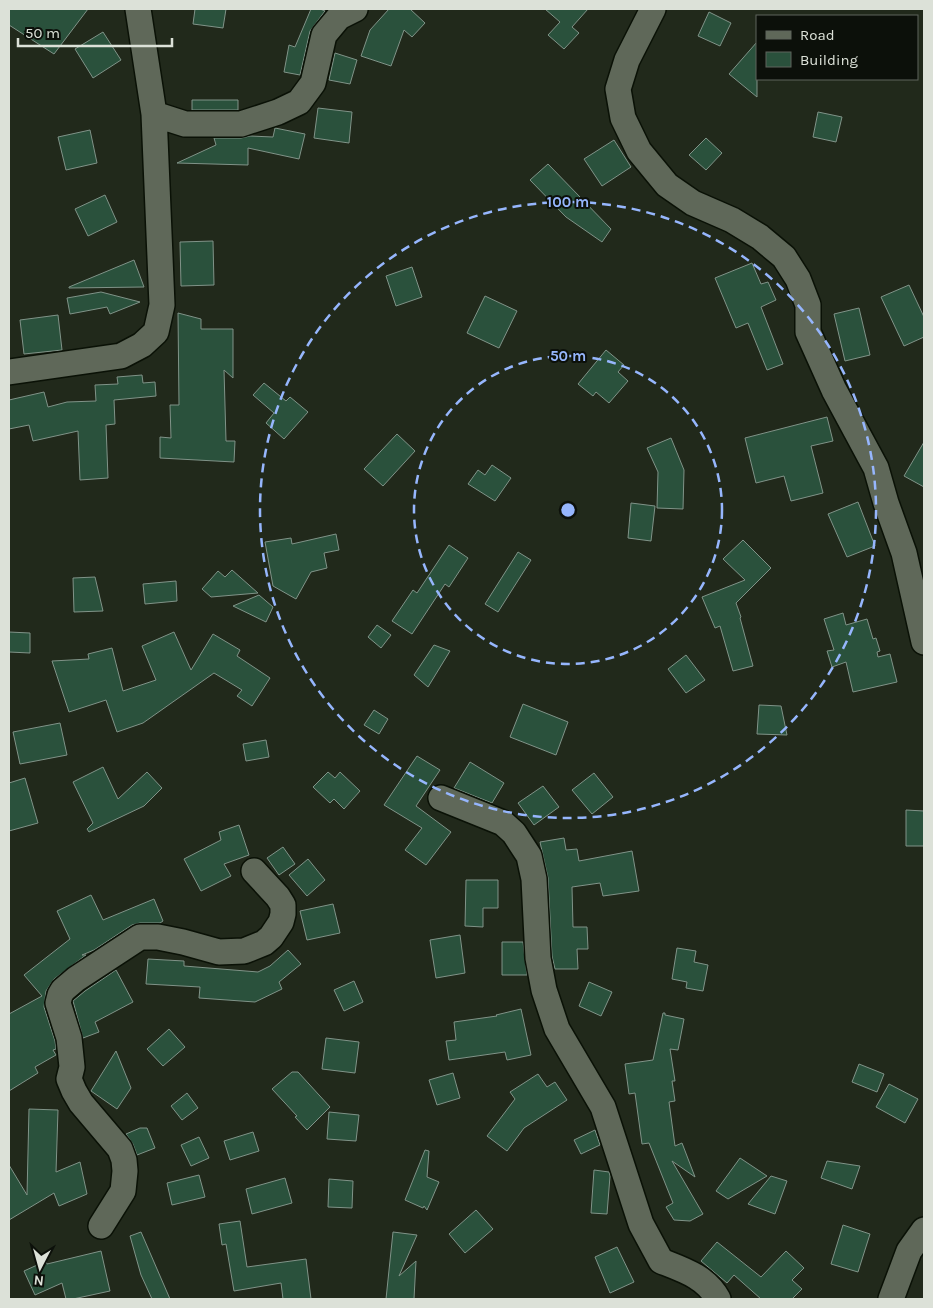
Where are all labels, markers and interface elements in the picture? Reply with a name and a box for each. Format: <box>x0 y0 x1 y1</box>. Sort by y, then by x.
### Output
scale bar <box>18 15 171 47</box>
legend <box>756 15 918 80</box>
text: 50 m <box>25 24 60 42</box>
text: Road <box>800 26 835 44</box>
text: Building <box>800 51 858 69</box>
text: 100 m <box>547 193 589 211</box>
text: 50 m <box>550 347 586 365</box>
centre of rings <box>559 501 577 519</box>
north arrow <box>15 1243 65 1293</box>
text: N <box>33 1271 45 1289</box>

